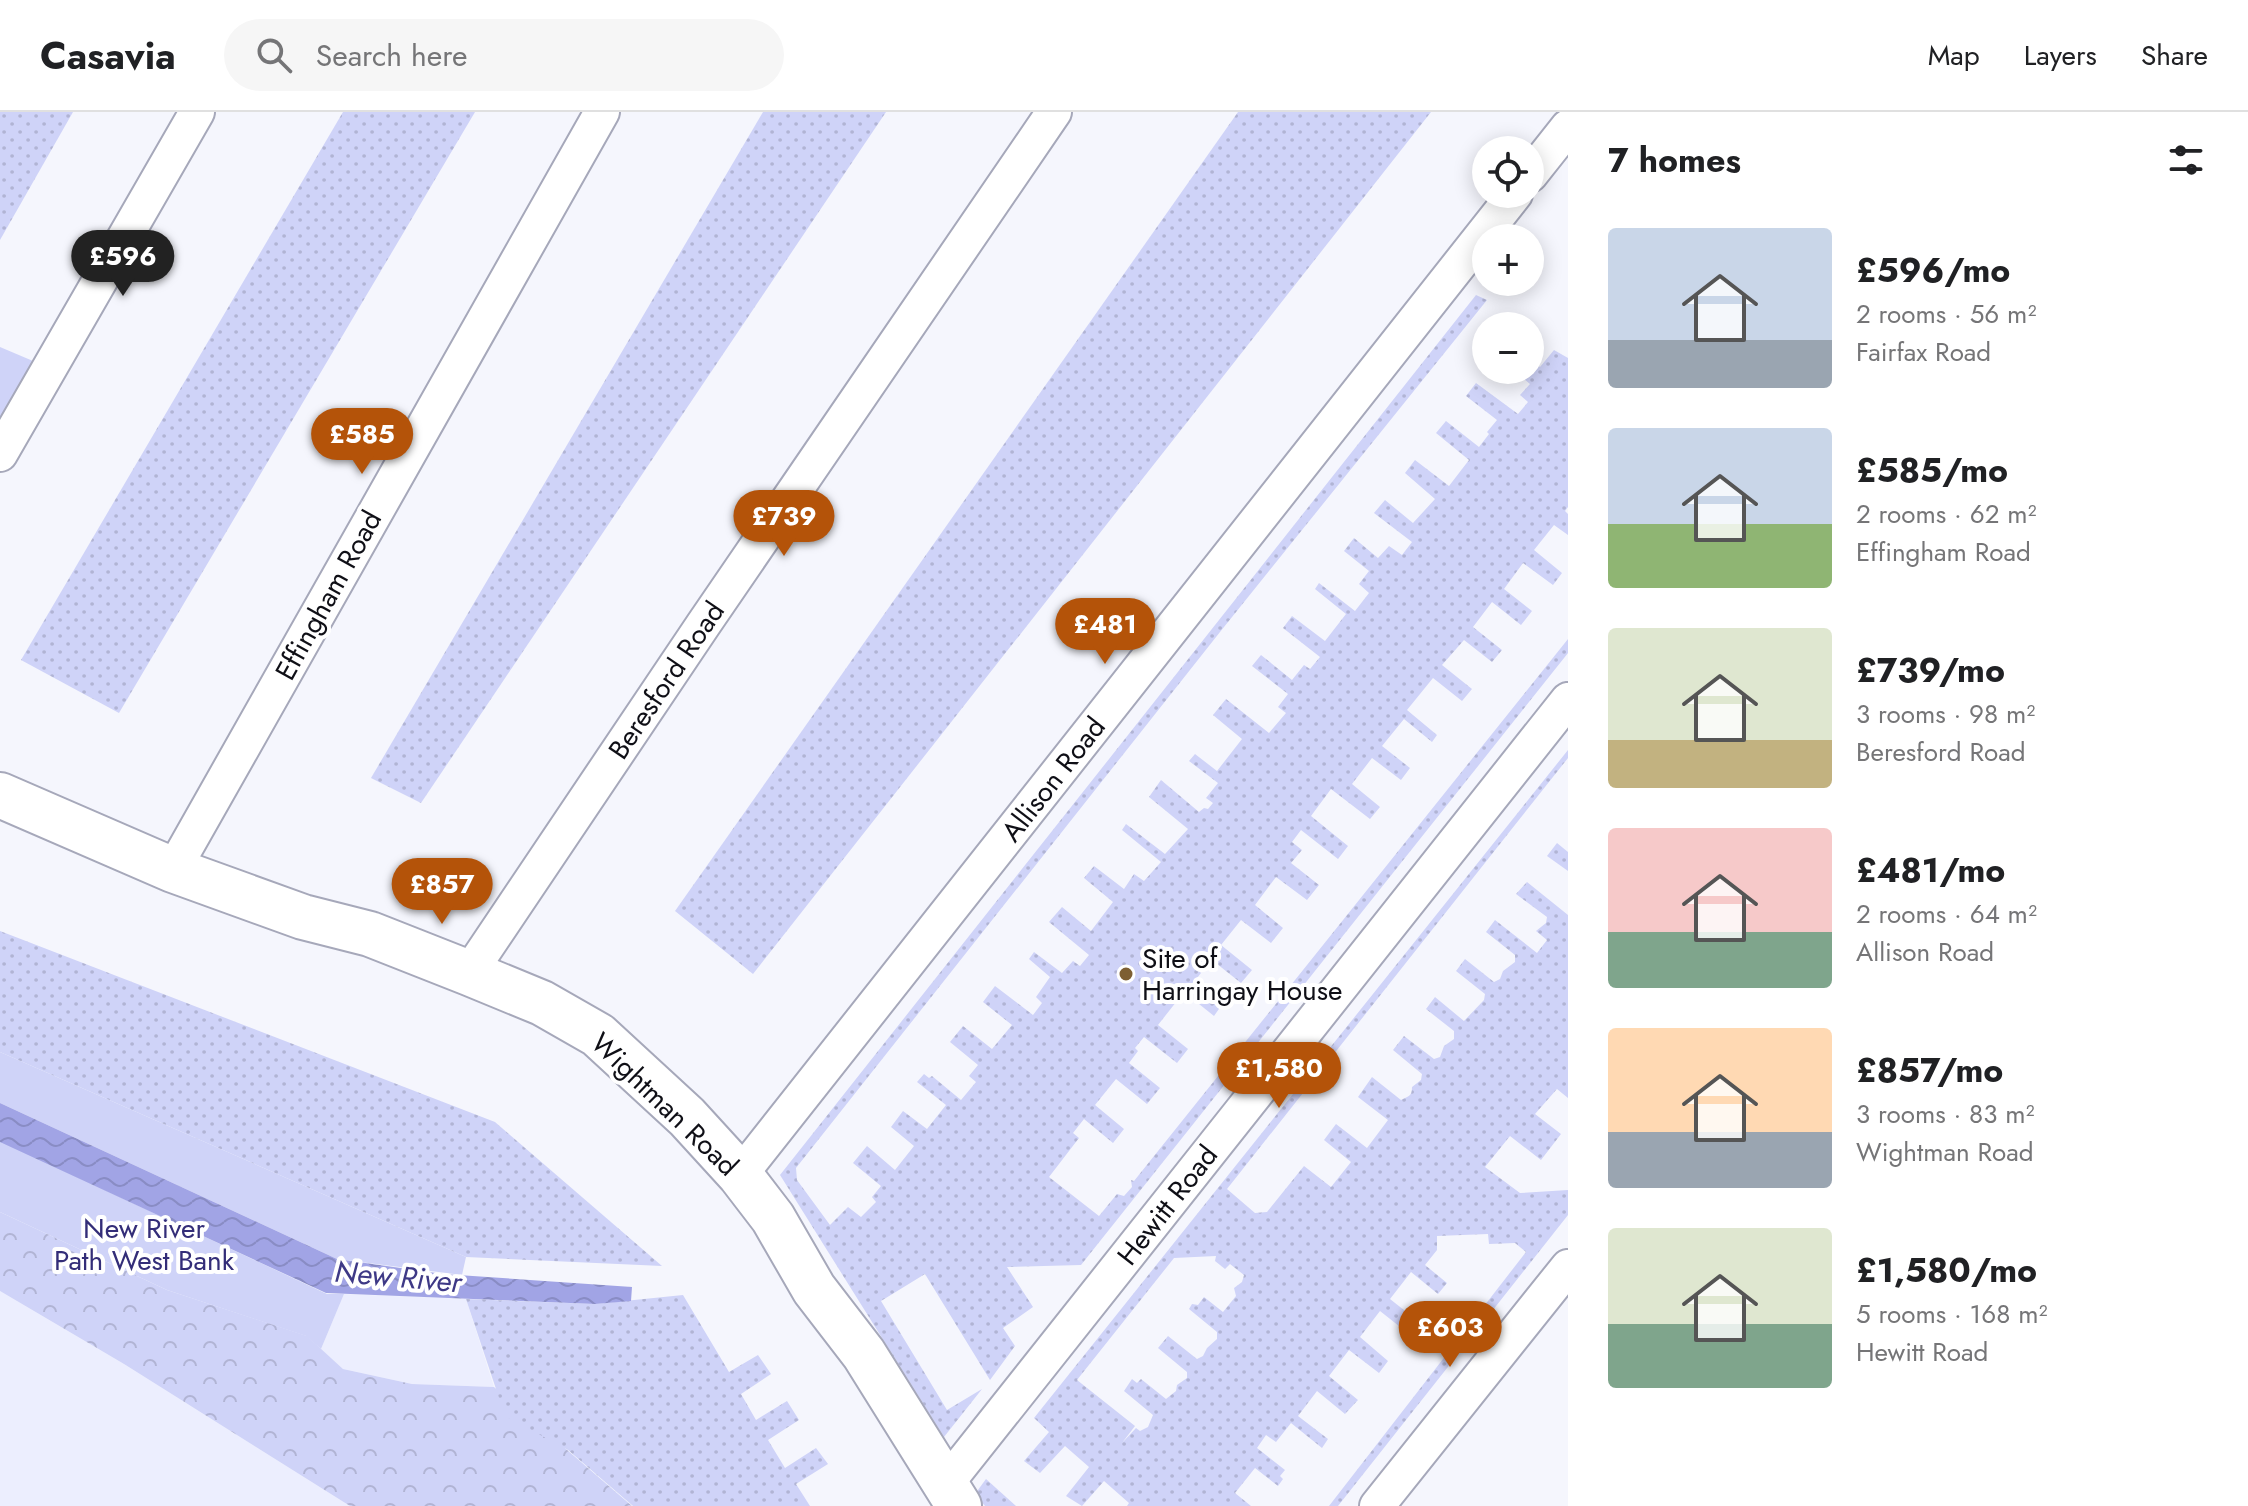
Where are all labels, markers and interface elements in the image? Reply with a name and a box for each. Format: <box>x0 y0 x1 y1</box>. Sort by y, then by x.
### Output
search box <box>224 19 784 91</box>
text: Casavia <box>40 28 176 83</box>
icon: search <box>252 33 296 77</box>
text: Search here <box>316 34 468 77</box>
text: Map <box>1928 35 1980 76</box>
text: Layers <box>2024 35 2097 76</box>
text: Share <box>2141 35 2208 76</box>
map controls <box>1472 136 1544 384</box>
button: locate <box>1472 136 1544 208</box>
text: 7 homes <box>1608 136 1741 185</box>
icon: filters <box>2164 138 2208 182</box>
button: + <box>1472 224 1544 296</box>
pin: £596 <box>76 230 170 298</box>
text: £596 <box>89 237 157 275</box>
text: £596/mo <box>1856 246 2010 295</box>
icon: home <box>1672 260 1768 356</box>
text: 2 rooms · 56 m² <box>1856 295 2036 333</box>
button: − <box>1472 312 1544 384</box>
text: Fairfax Road <box>1856 333 1991 371</box>
pin: £585 <box>315 408 409 476</box>
text: £585 <box>329 415 395 453</box>
text: £585/mo <box>1856 446 2008 495</box>
icon: home <box>1672 460 1768 556</box>
pin: £739 <box>737 490 831 558</box>
text: 2 rooms · 62 m² <box>1856 495 2037 533</box>
text: £739 <box>751 497 817 535</box>
street label: Effingham Road <box>265 503 392 687</box>
text: Effingham Road <box>1856 533 2031 571</box>
street label: Beresford Road <box>598 593 734 767</box>
pin: £481 <box>1058 598 1152 666</box>
text: £481 <box>1073 605 1137 643</box>
text: £739/mo <box>1856 646 2005 695</box>
icon: home <box>1672 660 1768 756</box>
text: 3 rooms · 98 m² <box>1856 695 2035 733</box>
street label: Allison Road <box>991 708 1115 851</box>
text: Beresford Road <box>1856 733 2026 771</box>
text: £481/mo <box>1856 846 2005 895</box>
pin: £857 <box>395 858 489 926</box>
icon: home <box>1672 860 1768 956</box>
text: £857 <box>410 865 474 903</box>
text: 2 rooms · 64 m² <box>1856 895 2037 933</box>
text: Allison Road <box>1856 933 1994 971</box>
place label: Site of Harringay House <box>1142 938 1342 1011</box>
marker: Site of Harringay House <box>1117 965 1135 983</box>
street label: Wightman Road <box>582 1023 748 1186</box>
pin: £1,580 <box>1214 1042 1344 1110</box>
text: £857/mo <box>1856 1046 2003 1095</box>
text: £1,580 <box>1235 1049 1323 1087</box>
icon: home <box>1672 1060 1768 1156</box>
text: 3 rooms · 83 m² <box>1856 1095 2035 1133</box>
text: Wightman Road <box>1856 1133 2034 1171</box>
street label: Hewitt Road <box>1107 1137 1227 1274</box>
park label: New River Path West Bank <box>54 1208 235 1281</box>
text: £1,580/mo <box>1856 1246 2037 1295</box>
water label: New River <box>333 1250 465 1304</box>
icon: home <box>1672 1260 1768 1356</box>
text: 5 rooms · 168 m² <box>1856 1295 2048 1333</box>
pin: £603 <box>1403 1301 1497 1369</box>
text: £603 <box>1417 1308 1483 1346</box>
text: Hewitt Road <box>1856 1333 1988 1371</box>

